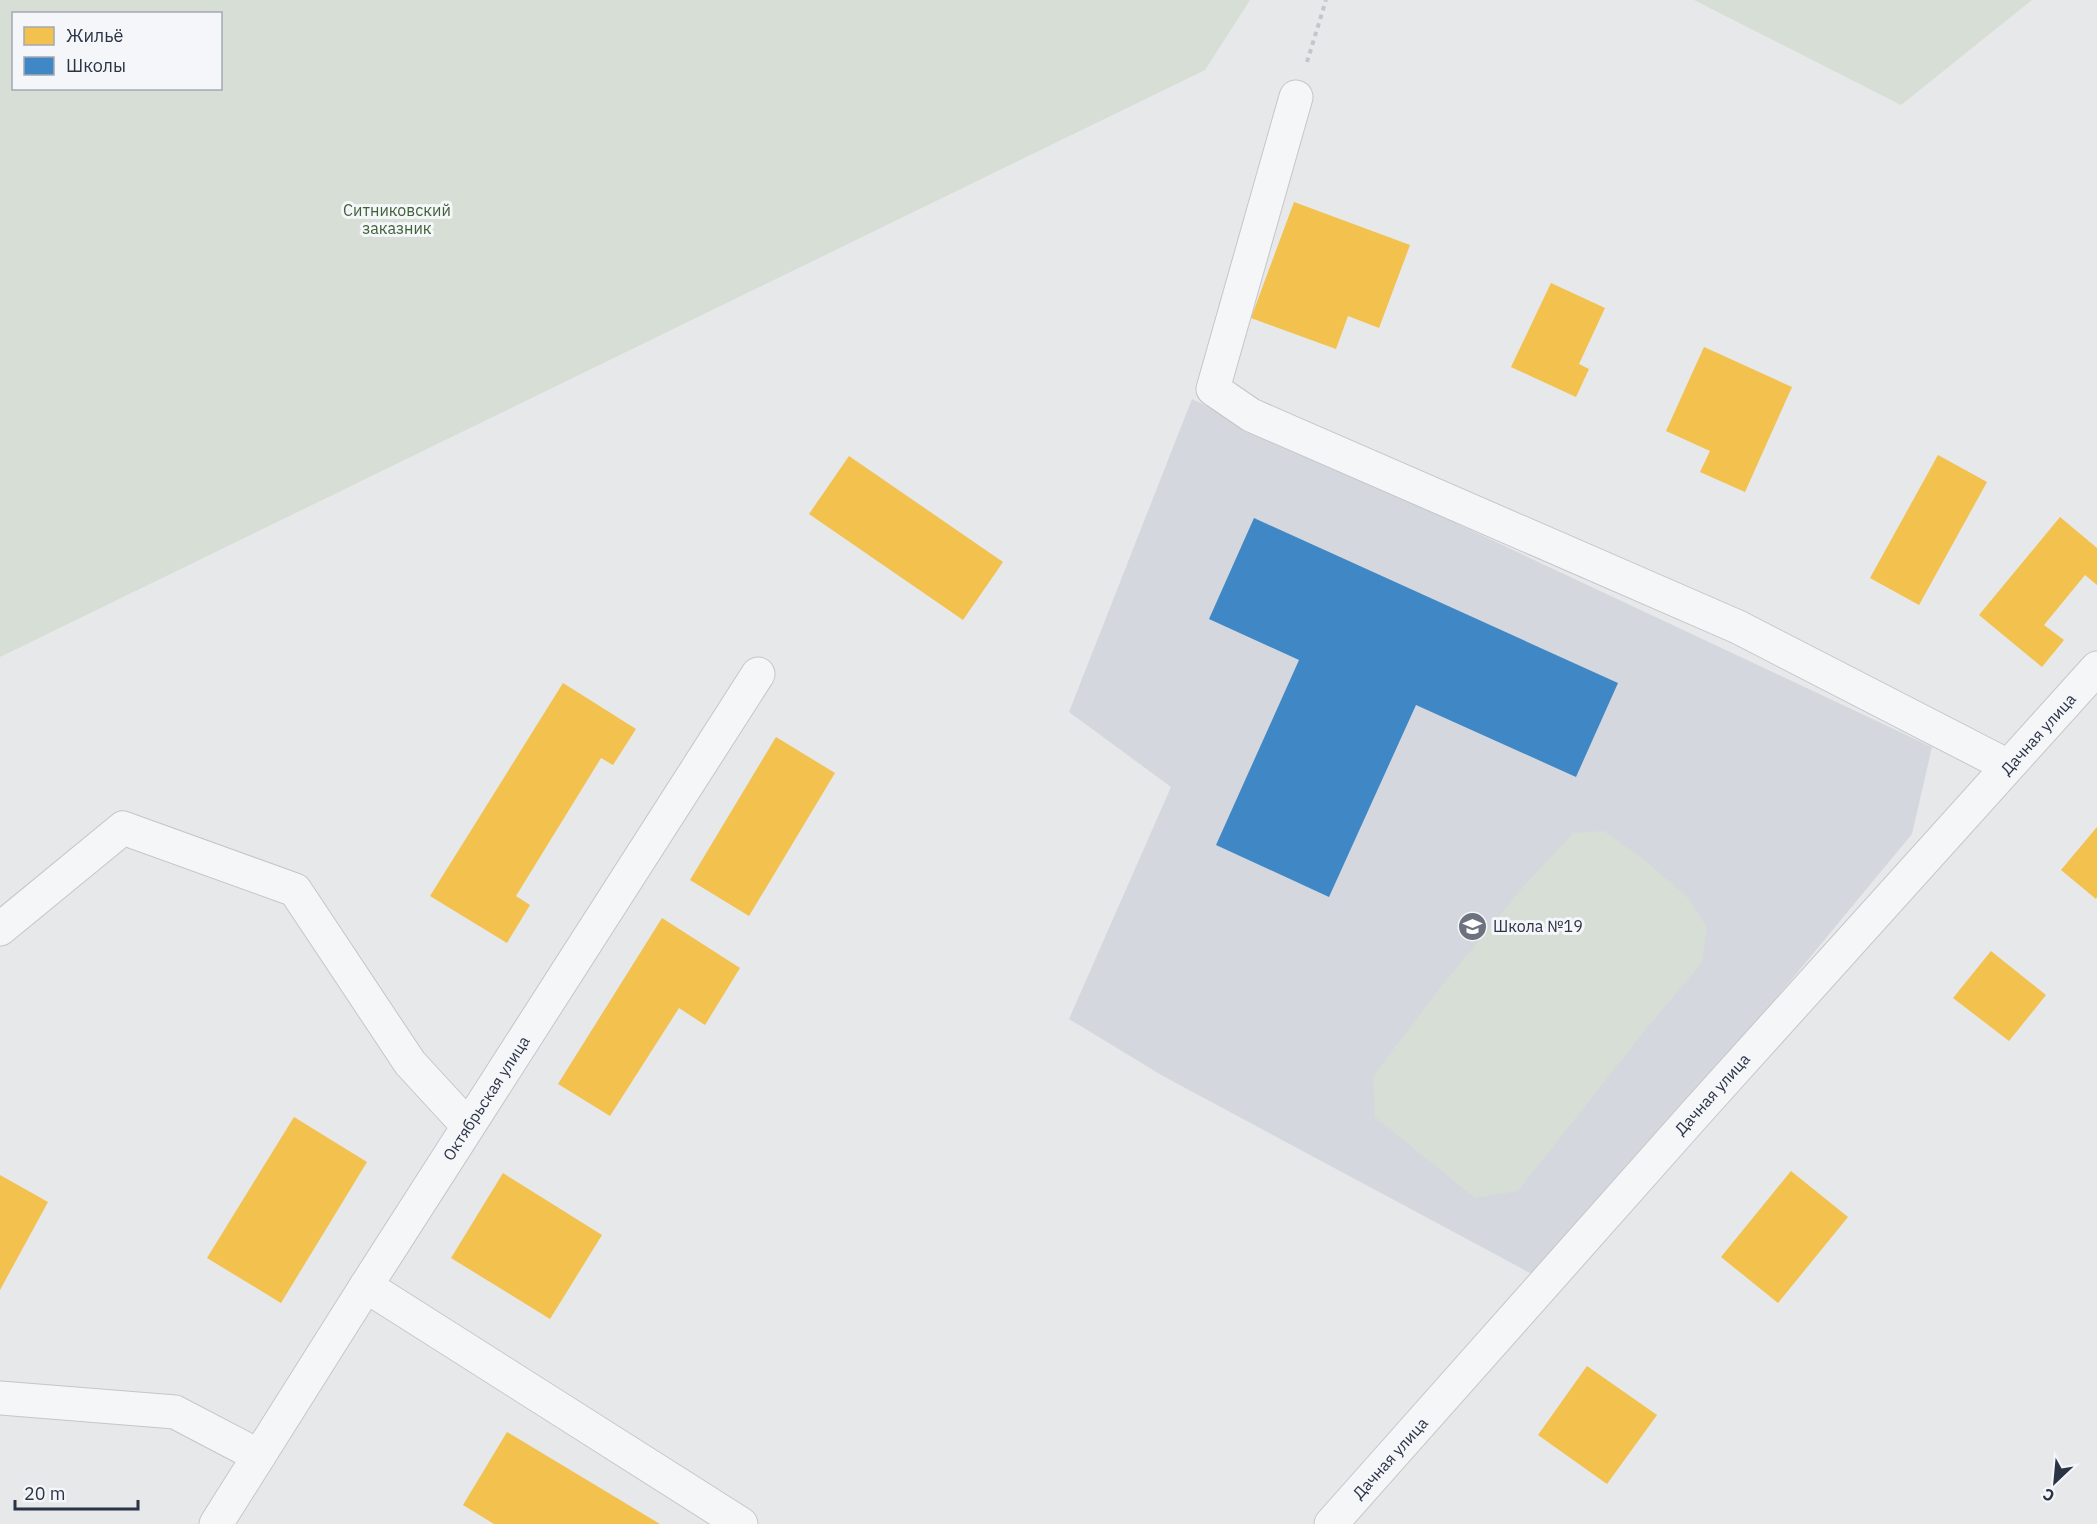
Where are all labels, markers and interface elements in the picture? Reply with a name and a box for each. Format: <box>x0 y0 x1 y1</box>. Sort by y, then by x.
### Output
legend <box>12 12 222 90</box>
text: Жильё <box>66 24 124 47</box>
text: Школы <box>66 54 126 77</box>
park label: Ситниковский заказник <box>343 200 451 238</box>
street label: Дачная улица <box>1996 689 2080 779</box>
school or university icon: Школа №19 <box>1456 910 1488 942</box>
place label: Школа №19 <box>1493 916 1583 936</box>
street label: Октябрьская улица <box>438 1032 534 1164</box>
street label: Дачная улица <box>1670 1049 1754 1139</box>
street label: Дачная улица <box>1348 1413 1432 1503</box>
north arrow <box>2025 1452 2085 1512</box>
scale bar <box>15 1473 138 1511</box>
text: 20 m <box>24 1482 66 1505</box>
text: С <box>2039 1484 2057 1507</box>

